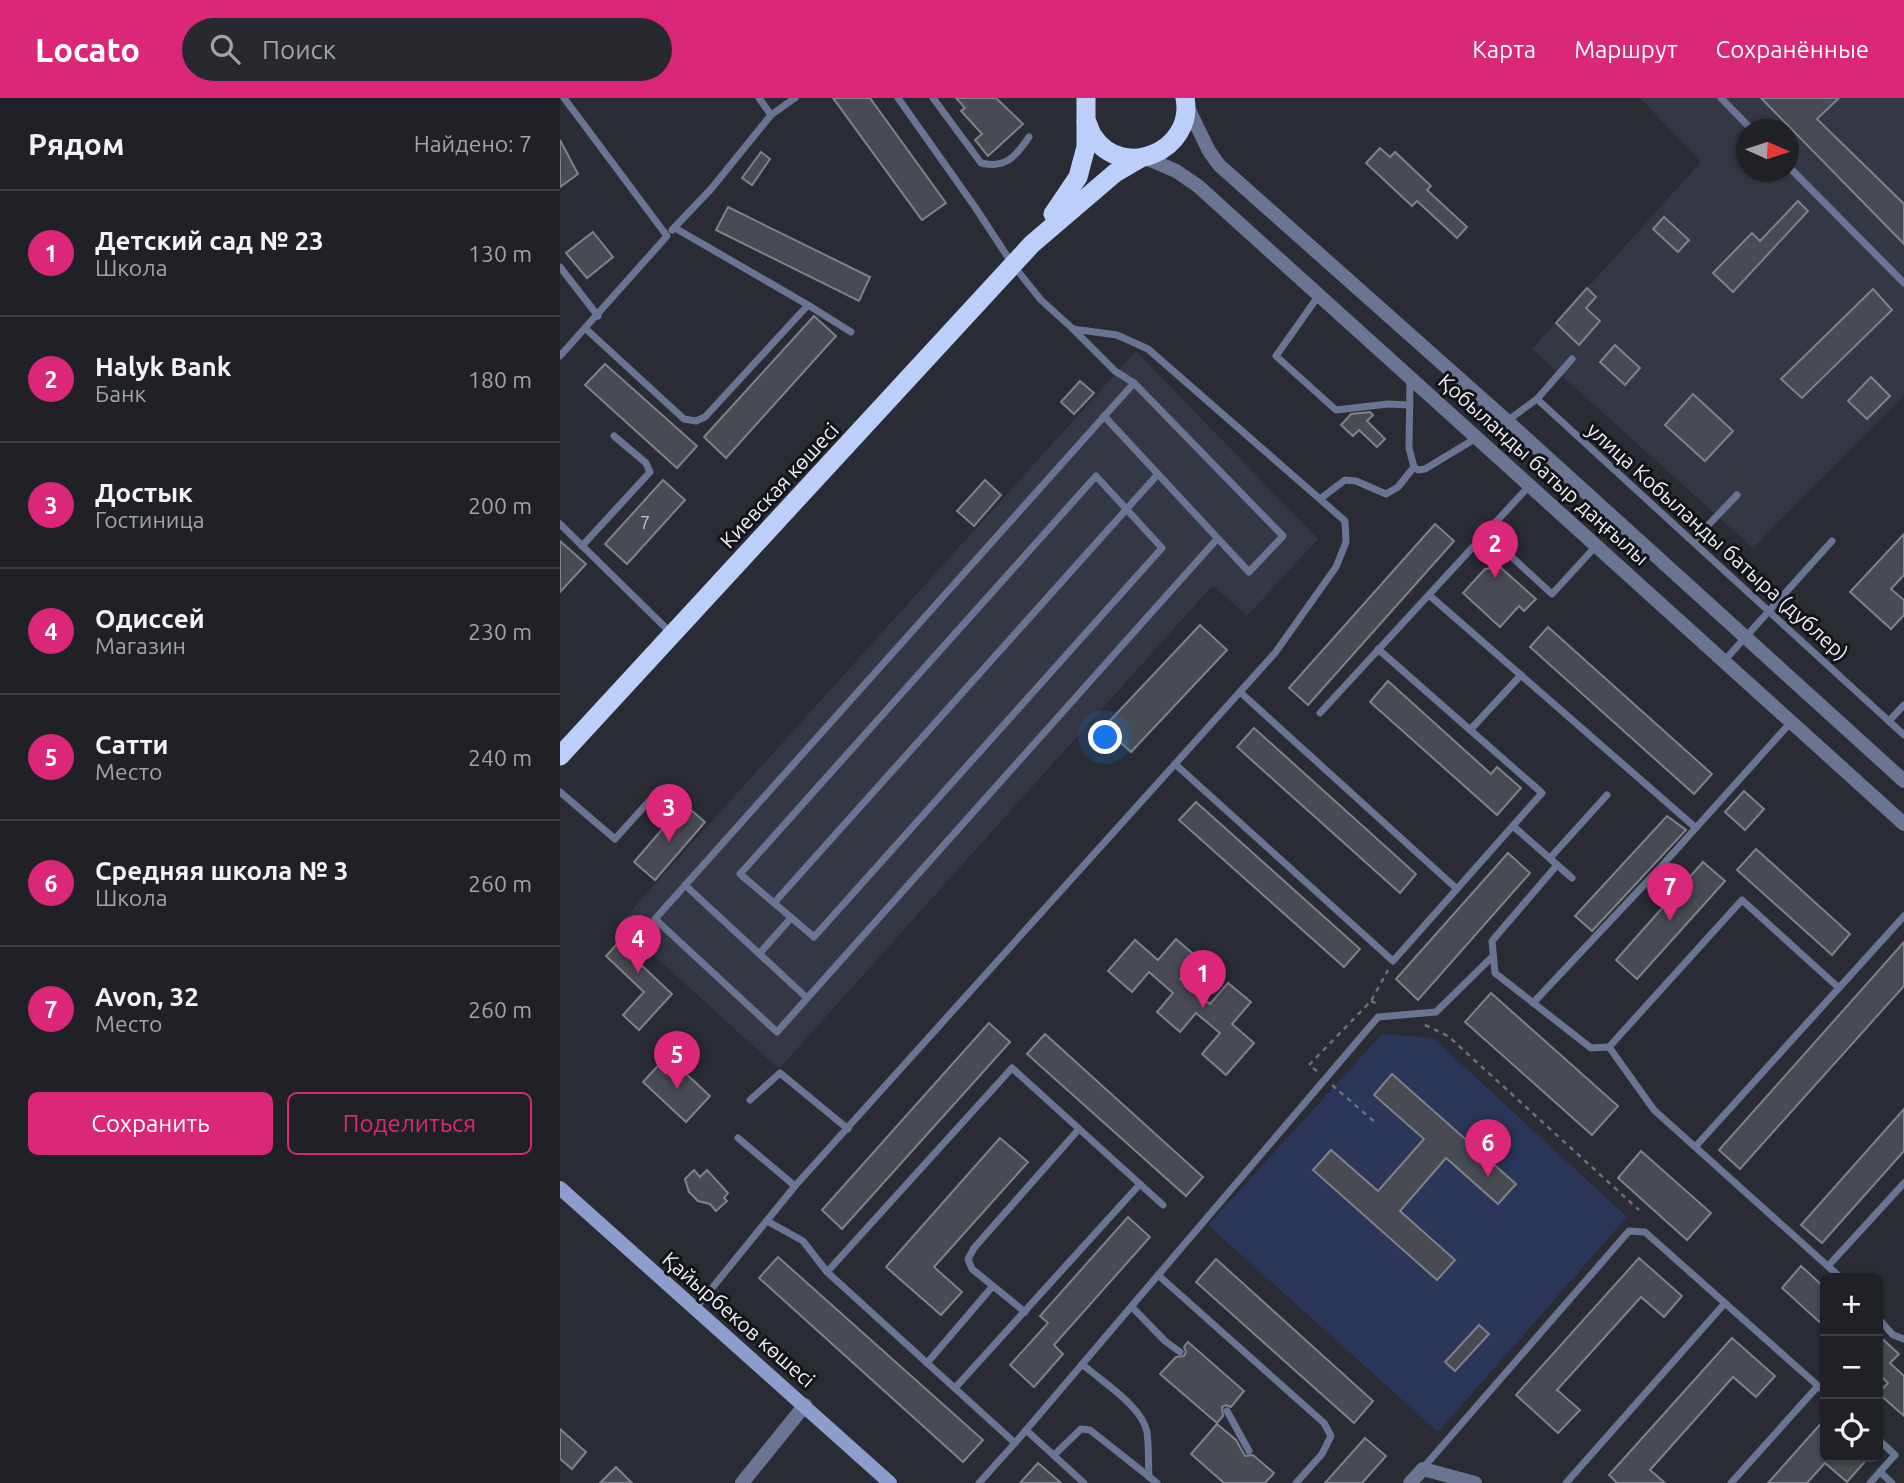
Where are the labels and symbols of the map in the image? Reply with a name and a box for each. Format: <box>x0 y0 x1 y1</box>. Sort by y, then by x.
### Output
north arrow <box>1736 119 1799 182</box>
street label: Қобыланды батыр даңғылы <box>1434 368 1654 570</box>
street label: улица Кобыланды батыра (дублер) <box>1582 417 1854 665</box>
street label: Киевская көшесі <box>715 418 843 552</box>
house number: 7 <box>640 512 650 532</box>
pin: 2 <box>1472 520 1518 578</box>
your location <box>1088 720 1122 754</box>
pin: 3 <box>646 784 692 842</box>
pin: 7 <box>1647 863 1693 921</box>
pin: 4 <box>615 915 661 973</box>
pin: 1 <box>1180 950 1226 1008</box>
pin: 5 <box>654 1031 700 1089</box>
pin: 6 <box>1465 1119 1511 1177</box>
street label: Қайырбеков көшесі <box>658 1246 820 1392</box>

